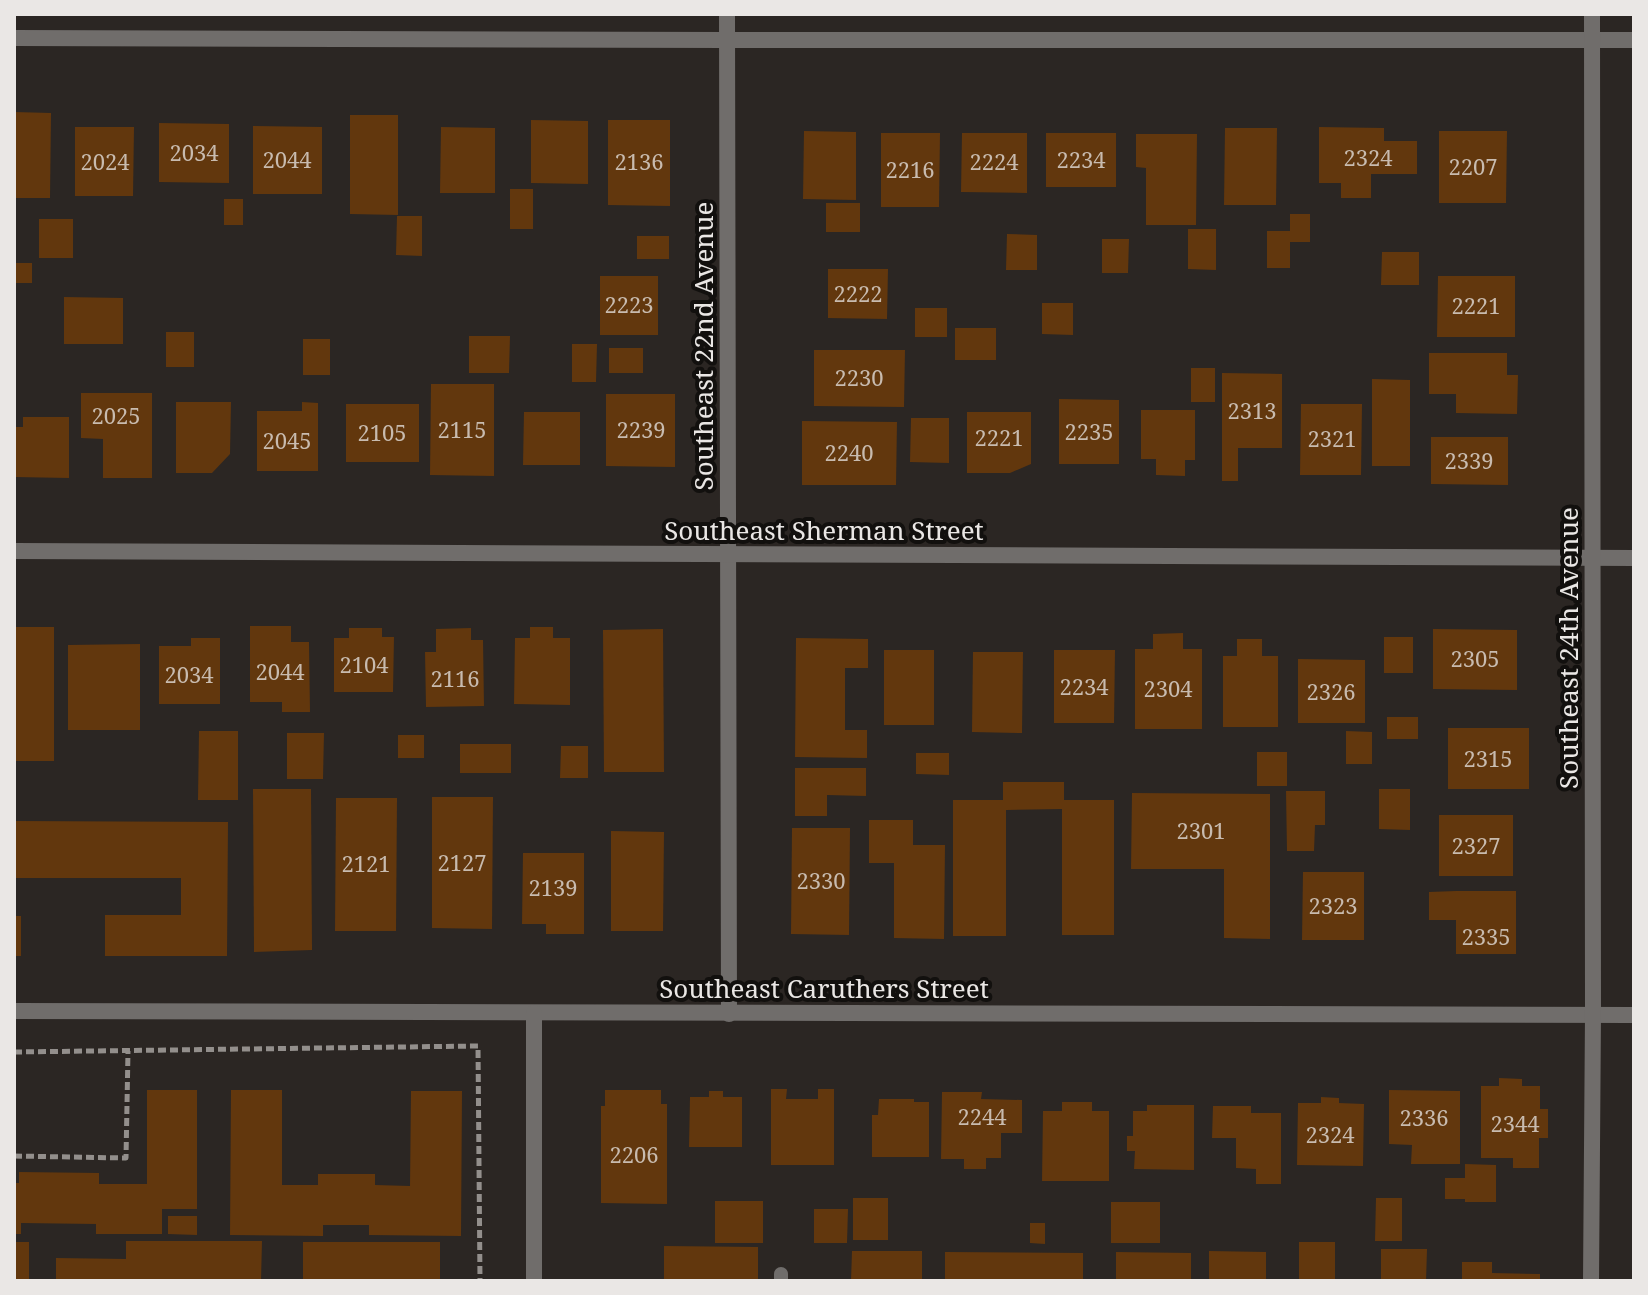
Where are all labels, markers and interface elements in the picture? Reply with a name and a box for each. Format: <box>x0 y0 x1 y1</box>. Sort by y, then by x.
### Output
house number: 2034 <box>169 137 219 167</box>
house number: 2324 <box>1343 142 1393 172</box>
house number: 2044 <box>262 144 312 174</box>
house number: 2234 <box>1056 144 1106 174</box>
house number: 2024 <box>80 146 130 176</box>
house number: 2136 <box>614 146 664 176</box>
house number: 2224 <box>969 146 1019 176</box>
house number: 2207 <box>1448 151 1498 181</box>
house number: 2216 <box>885 154 935 184</box>
street label: Southeast 22nd Avenue <box>685 202 721 491</box>
house number: 2222 <box>833 278 883 308</box>
house number: 2223 <box>604 289 654 319</box>
house number: 2221 <box>1451 290 1501 320</box>
house number: 2230 <box>834 362 884 392</box>
house number: 2313 <box>1227 395 1277 425</box>
house number: 2025 <box>91 400 141 430</box>
house number: 2115 <box>437 414 487 444</box>
house number: 2239 <box>616 414 666 444</box>
house number: 2235 <box>1064 416 1114 446</box>
house number: 2105 <box>357 417 407 447</box>
house number: 2221 <box>974 422 1024 452</box>
house number: 2321 <box>1307 423 1357 453</box>
house number: 2045 <box>262 425 312 455</box>
house number: 2240 <box>824 437 874 467</box>
house number: 2339 <box>1444 445 1494 475</box>
street label: Southeast 24th Avenue <box>1550 507 1586 789</box>
street label: Southeast Sherman Street <box>664 512 984 548</box>
house number: 2305 <box>1450 643 1500 673</box>
house number: 2104 <box>339 649 389 679</box>
house number: 2044 <box>255 656 305 686</box>
house number: 2034 <box>164 659 214 689</box>
house number: 2116 <box>430 663 480 693</box>
house number: 2234 <box>1059 671 1109 701</box>
house number: 2304 <box>1143 673 1193 703</box>
house number: 2326 <box>1306 676 1356 706</box>
house number: 2315 <box>1463 743 1513 773</box>
house number: 2301 <box>1176 815 1226 845</box>
house number: 2327 <box>1451 830 1501 860</box>
house number: 2127 <box>437 847 487 877</box>
house number: 2121 <box>341 848 391 878</box>
house number: 2330 <box>796 865 846 895</box>
house number: 2139 <box>528 872 578 902</box>
house number: 2323 <box>1308 890 1358 920</box>
house number: 2335 <box>1461 921 1511 951</box>
street label: Southeast Caruthers Street <box>659 970 989 1006</box>
house number: 2244 <box>957 1101 1007 1131</box>
house number: 2336 <box>1399 1102 1449 1132</box>
house number: 2344 <box>1490 1108 1540 1138</box>
house number: 2324 <box>1305 1119 1355 1149</box>
house number: 2206 <box>609 1139 659 1169</box>

